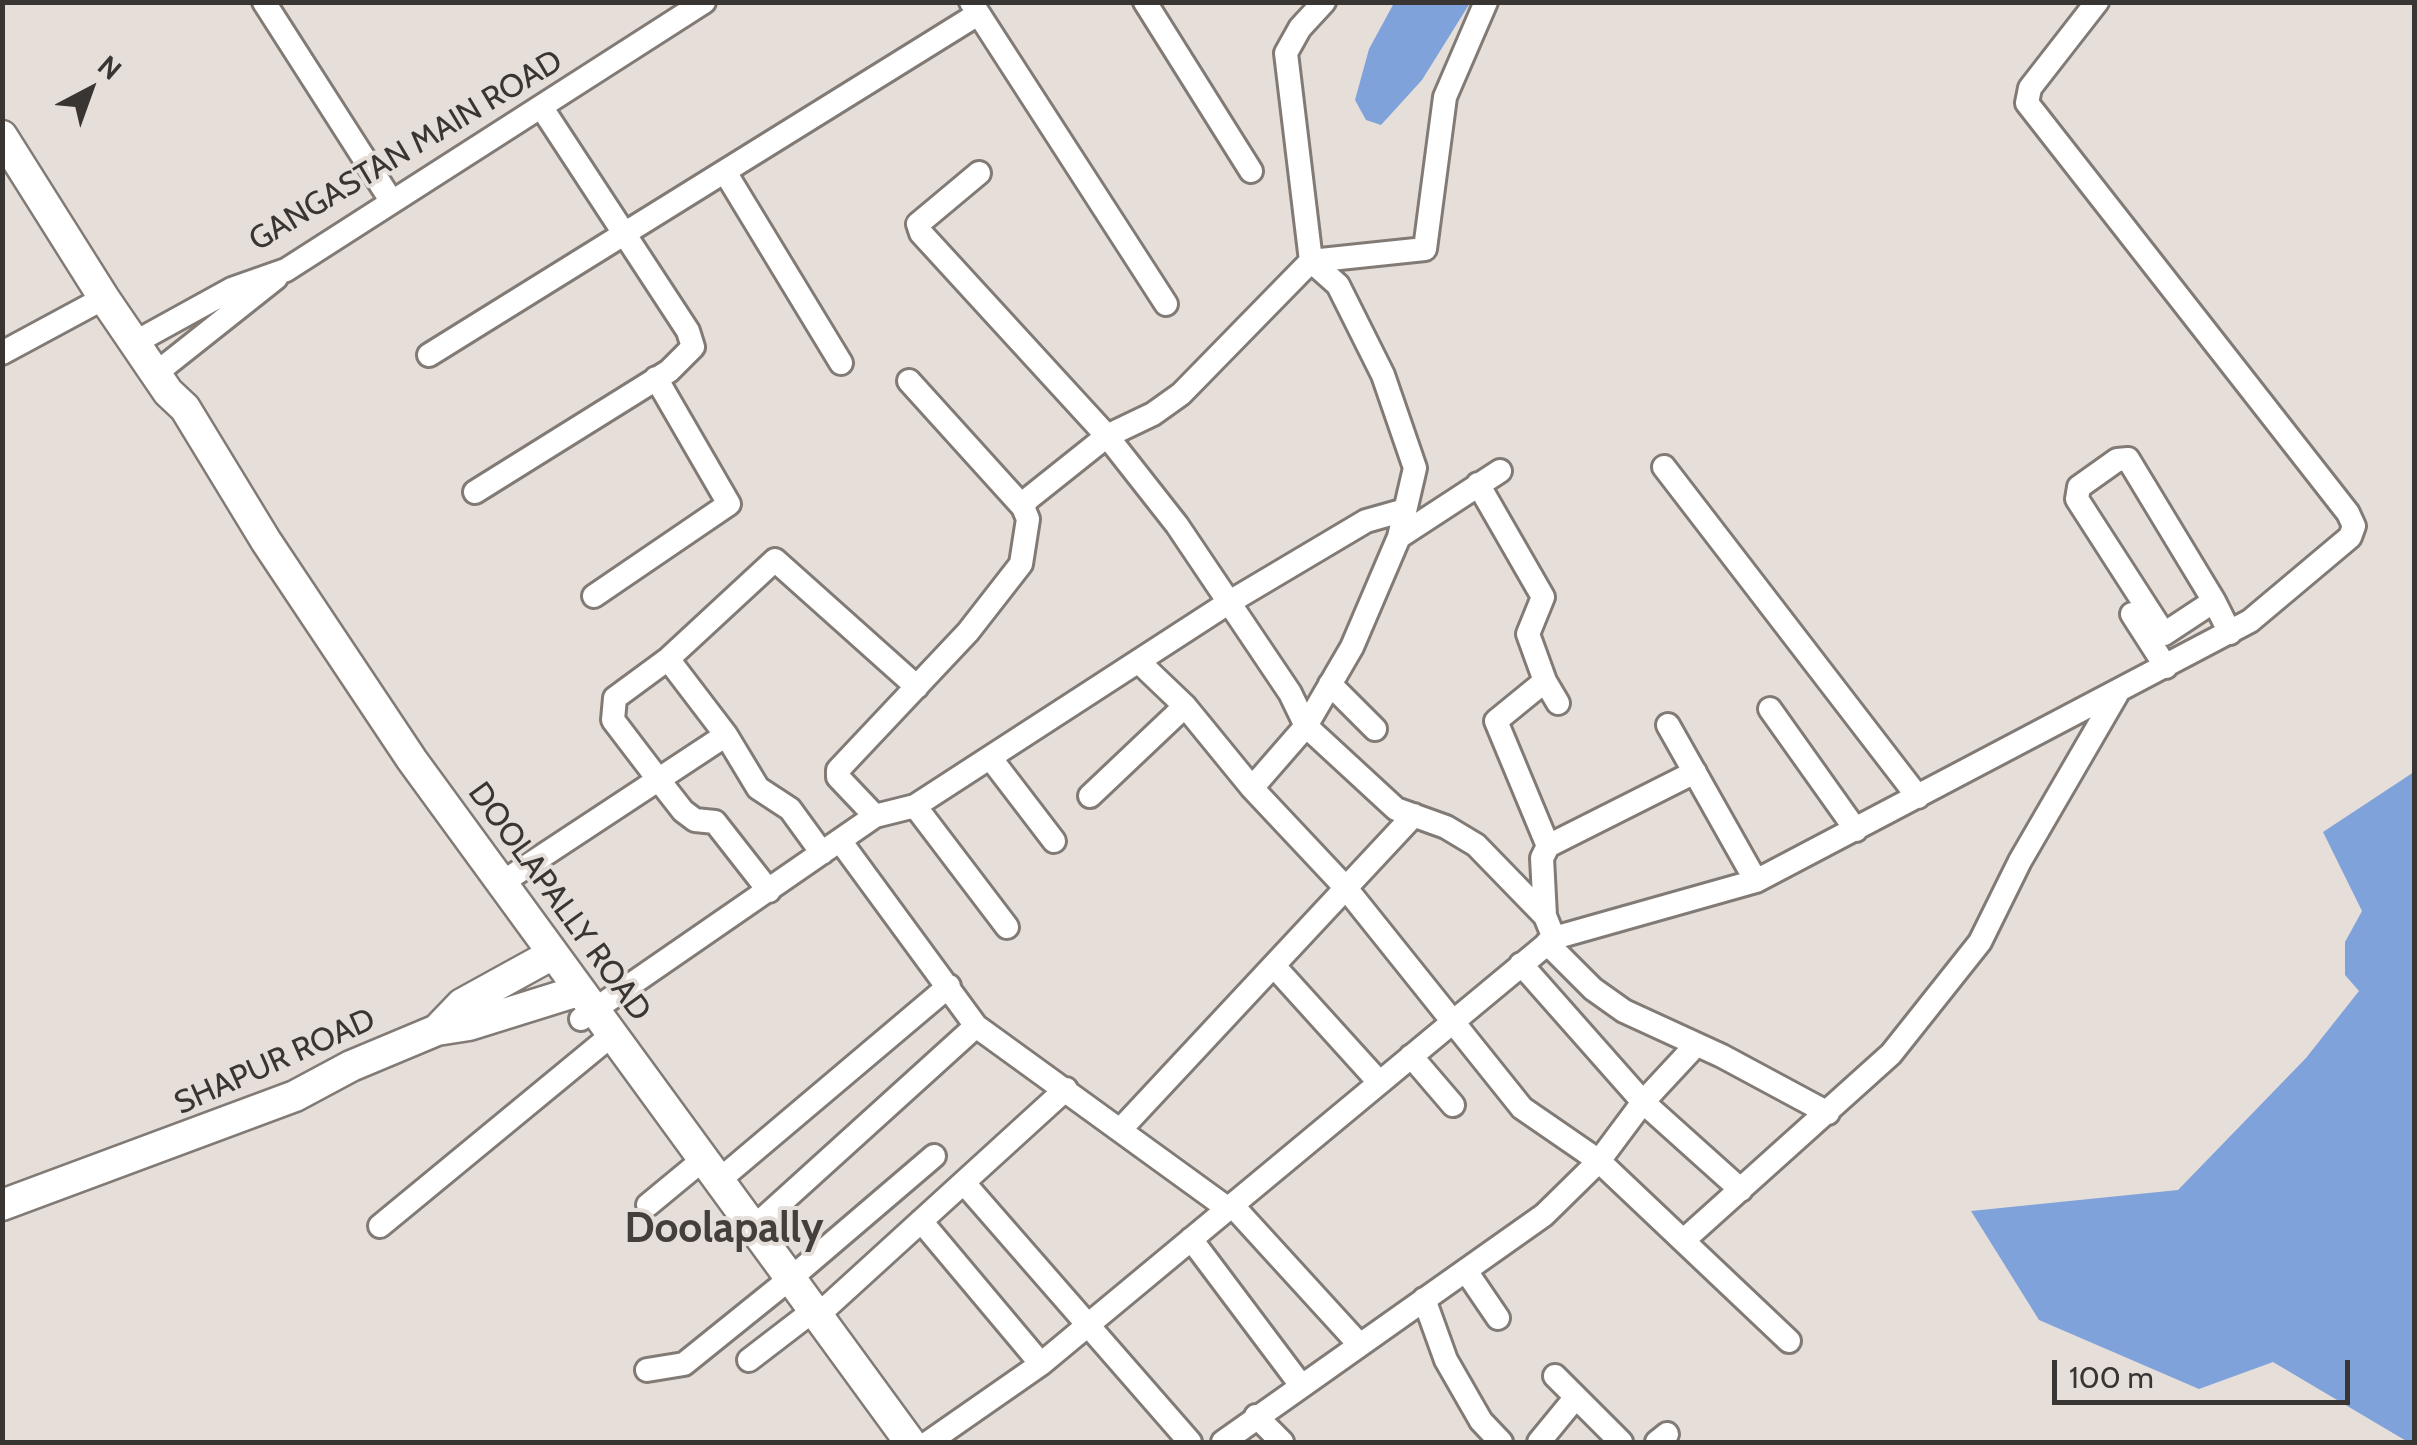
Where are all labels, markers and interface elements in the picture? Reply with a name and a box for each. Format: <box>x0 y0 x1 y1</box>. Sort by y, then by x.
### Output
north arrow <box>40 40 140 140</box>
street label: GANGASTAN MAIN ROAD <box>242 42 570 260</box>
text: N <box>91 48 128 87</box>
street label: DOOLAPALLY ROAD <box>459 775 659 1029</box>
street label: SHAPUR ROAD <box>169 1001 381 1123</box>
district label: Doolapally <box>624 1205 824 1255</box>
scale bar <box>2057 1340 2354 1402</box>
text: 100 m <box>2069 1359 2154 1396</box>

